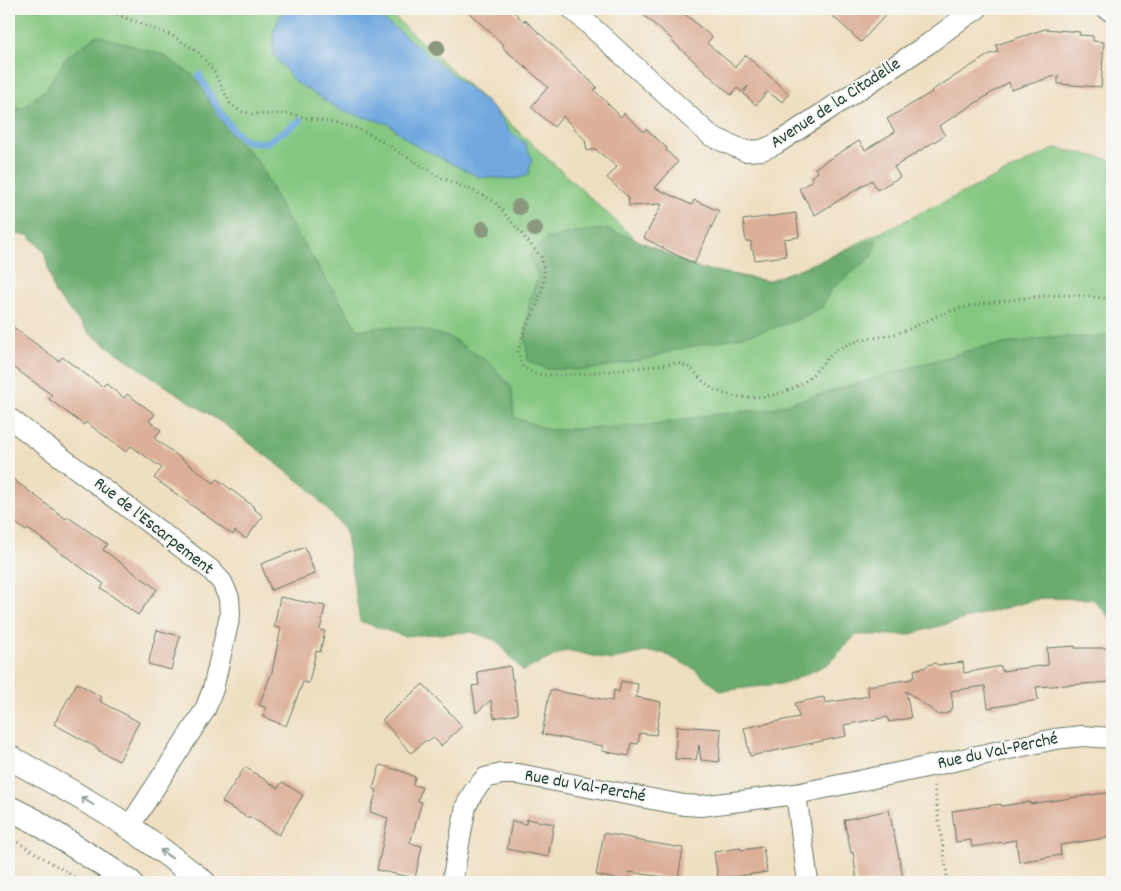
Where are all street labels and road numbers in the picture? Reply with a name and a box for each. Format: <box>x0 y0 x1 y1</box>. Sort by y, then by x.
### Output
street label: Avenue de la Citadelle <box>766 52 906 156</box>
street label: Rue de l'Escarpement <box>88 472 219 582</box>
street label: Rue du Val-Perché <box>936 727 1061 777</box>
street label: Rue du Val-Perché <box>523 764 648 810</box>

